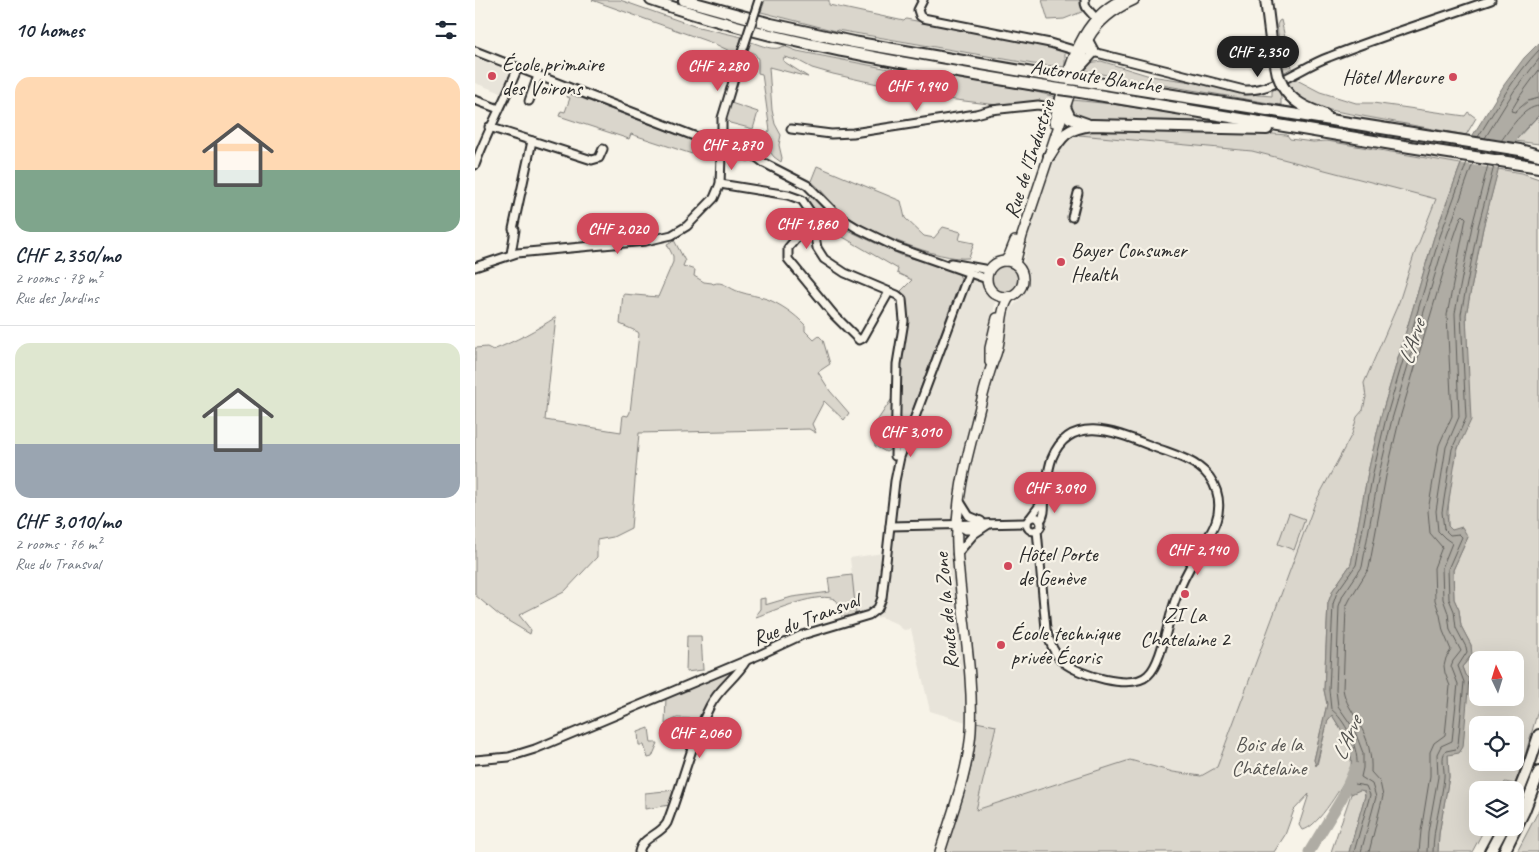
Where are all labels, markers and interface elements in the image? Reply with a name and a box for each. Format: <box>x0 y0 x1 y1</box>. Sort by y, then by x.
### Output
icon: filters <box>432 16 460 44</box>
text: 10 homes <box>15 17 84 43</box>
pin: CHF 2,350 <box>1201 36 1315 78</box>
text: CHF 2,350 <box>1228 42 1288 62</box>
pin: CHF 2,280 <box>661 49 775 92</box>
place label: École primaire des Voirons <box>502 51 605 101</box>
street label: Autoroute Blanche <box>1029 53 1165 99</box>
text: CHF 2,280 <box>688 56 748 76</box>
place label: Hôtel Mercure <box>1342 64 1445 90</box>
marker: École primaire des Voirons <box>486 70 498 82</box>
pin: CHF 1,940 <box>860 70 974 112</box>
marker: Hôtel Mercure <box>1447 71 1459 83</box>
text: CHF 1,940 <box>887 76 947 96</box>
street label: Rue de l'Industrie <box>998 96 1061 221</box>
icon: home <box>193 110 283 200</box>
pin: CHF 2,870 <box>675 128 789 171</box>
text: CHF 2,870 <box>702 135 762 155</box>
pin: CHF 1,860 <box>750 208 864 250</box>
pin: CHF 2,020 <box>561 212 675 255</box>
text: CHF 1,860 <box>777 214 837 234</box>
text: CHF 2,020 <box>588 219 648 239</box>
place label: Bayer Consumer Health <box>1071 237 1188 287</box>
text: CHF 2,350/mo <box>15 242 121 268</box>
marker: Bayer Consumer Health <box>1055 256 1067 268</box>
text: 2 rooms · 78 m² <box>15 268 101 288</box>
text: Rue des Jardins <box>15 288 98 308</box>
water label: L'Arve <box>1392 313 1433 368</box>
icon: home <box>193 375 283 465</box>
pin: CHF 3,010 <box>854 416 968 458</box>
text: CHF 3,010 <box>881 422 941 442</box>
pin: CHF 3,090 <box>998 472 1112 514</box>
text: CHF 3,090 <box>1025 478 1085 498</box>
text: CHF 3,010/mo <box>15 508 121 534</box>
text: 2 rooms · 76 m² <box>15 534 101 554</box>
pin: CHF 2,140 <box>1141 534 1255 576</box>
text: CHF 2,140 <box>1168 540 1228 560</box>
place label: Hôtel Porte de Genève <box>1018 541 1099 591</box>
street label: Route de la Zone <box>928 549 964 670</box>
text: Rue du Transval <box>15 554 101 574</box>
marker: Hôtel Porte de Genève <box>1002 560 1014 572</box>
street label: Rue du Transval <box>749 586 866 651</box>
marker: ZI La Chatelaine 2 <box>1179 588 1191 600</box>
place label: ZI La Chatelaine 2 <box>1140 602 1231 652</box>
place label: École technique privée Écoris <box>1011 620 1121 670</box>
marker: École technique privée Écoris <box>995 639 1007 651</box>
north arrow <box>1469 651 1524 706</box>
map controls <box>1469 651 1524 836</box>
water label: L'Arve <box>1325 709 1370 765</box>
pin: CHF 2,060 <box>643 716 757 759</box>
button: locate <box>1469 716 1524 771</box>
text: CHF 2,060 <box>670 723 730 743</box>
park label: Bois de la Châtelaine <box>1232 731 1309 781</box>
button: layers <box>1469 781 1524 836</box>

